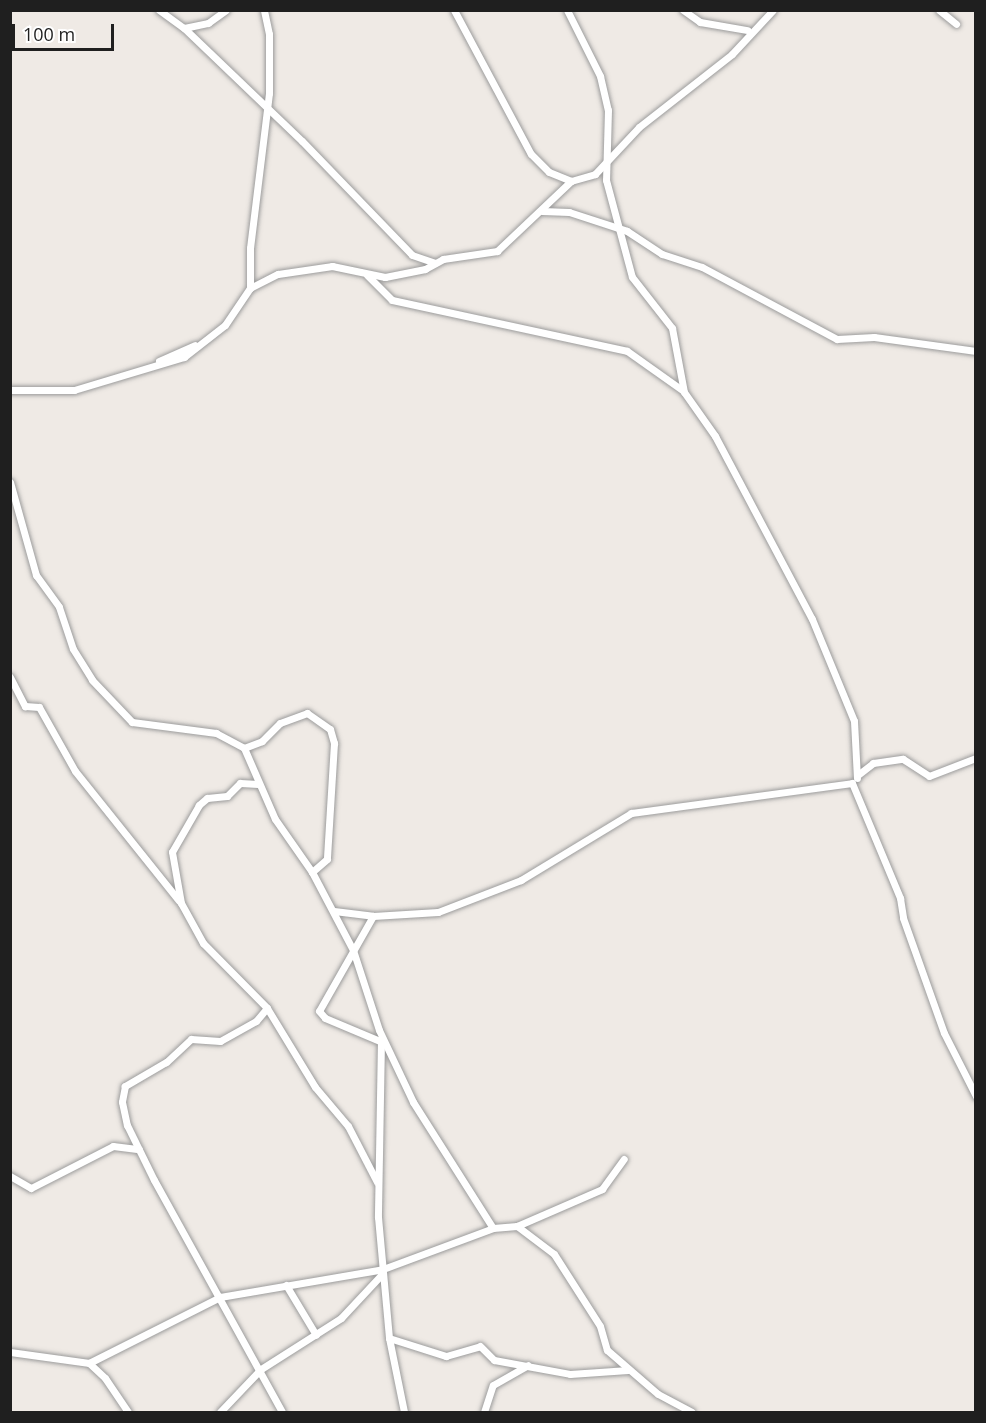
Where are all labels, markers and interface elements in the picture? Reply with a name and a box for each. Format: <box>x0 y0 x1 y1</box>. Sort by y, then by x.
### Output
scale bar <box>15 12 117 50</box>
text: 100 m <box>23 22 75 46</box>

